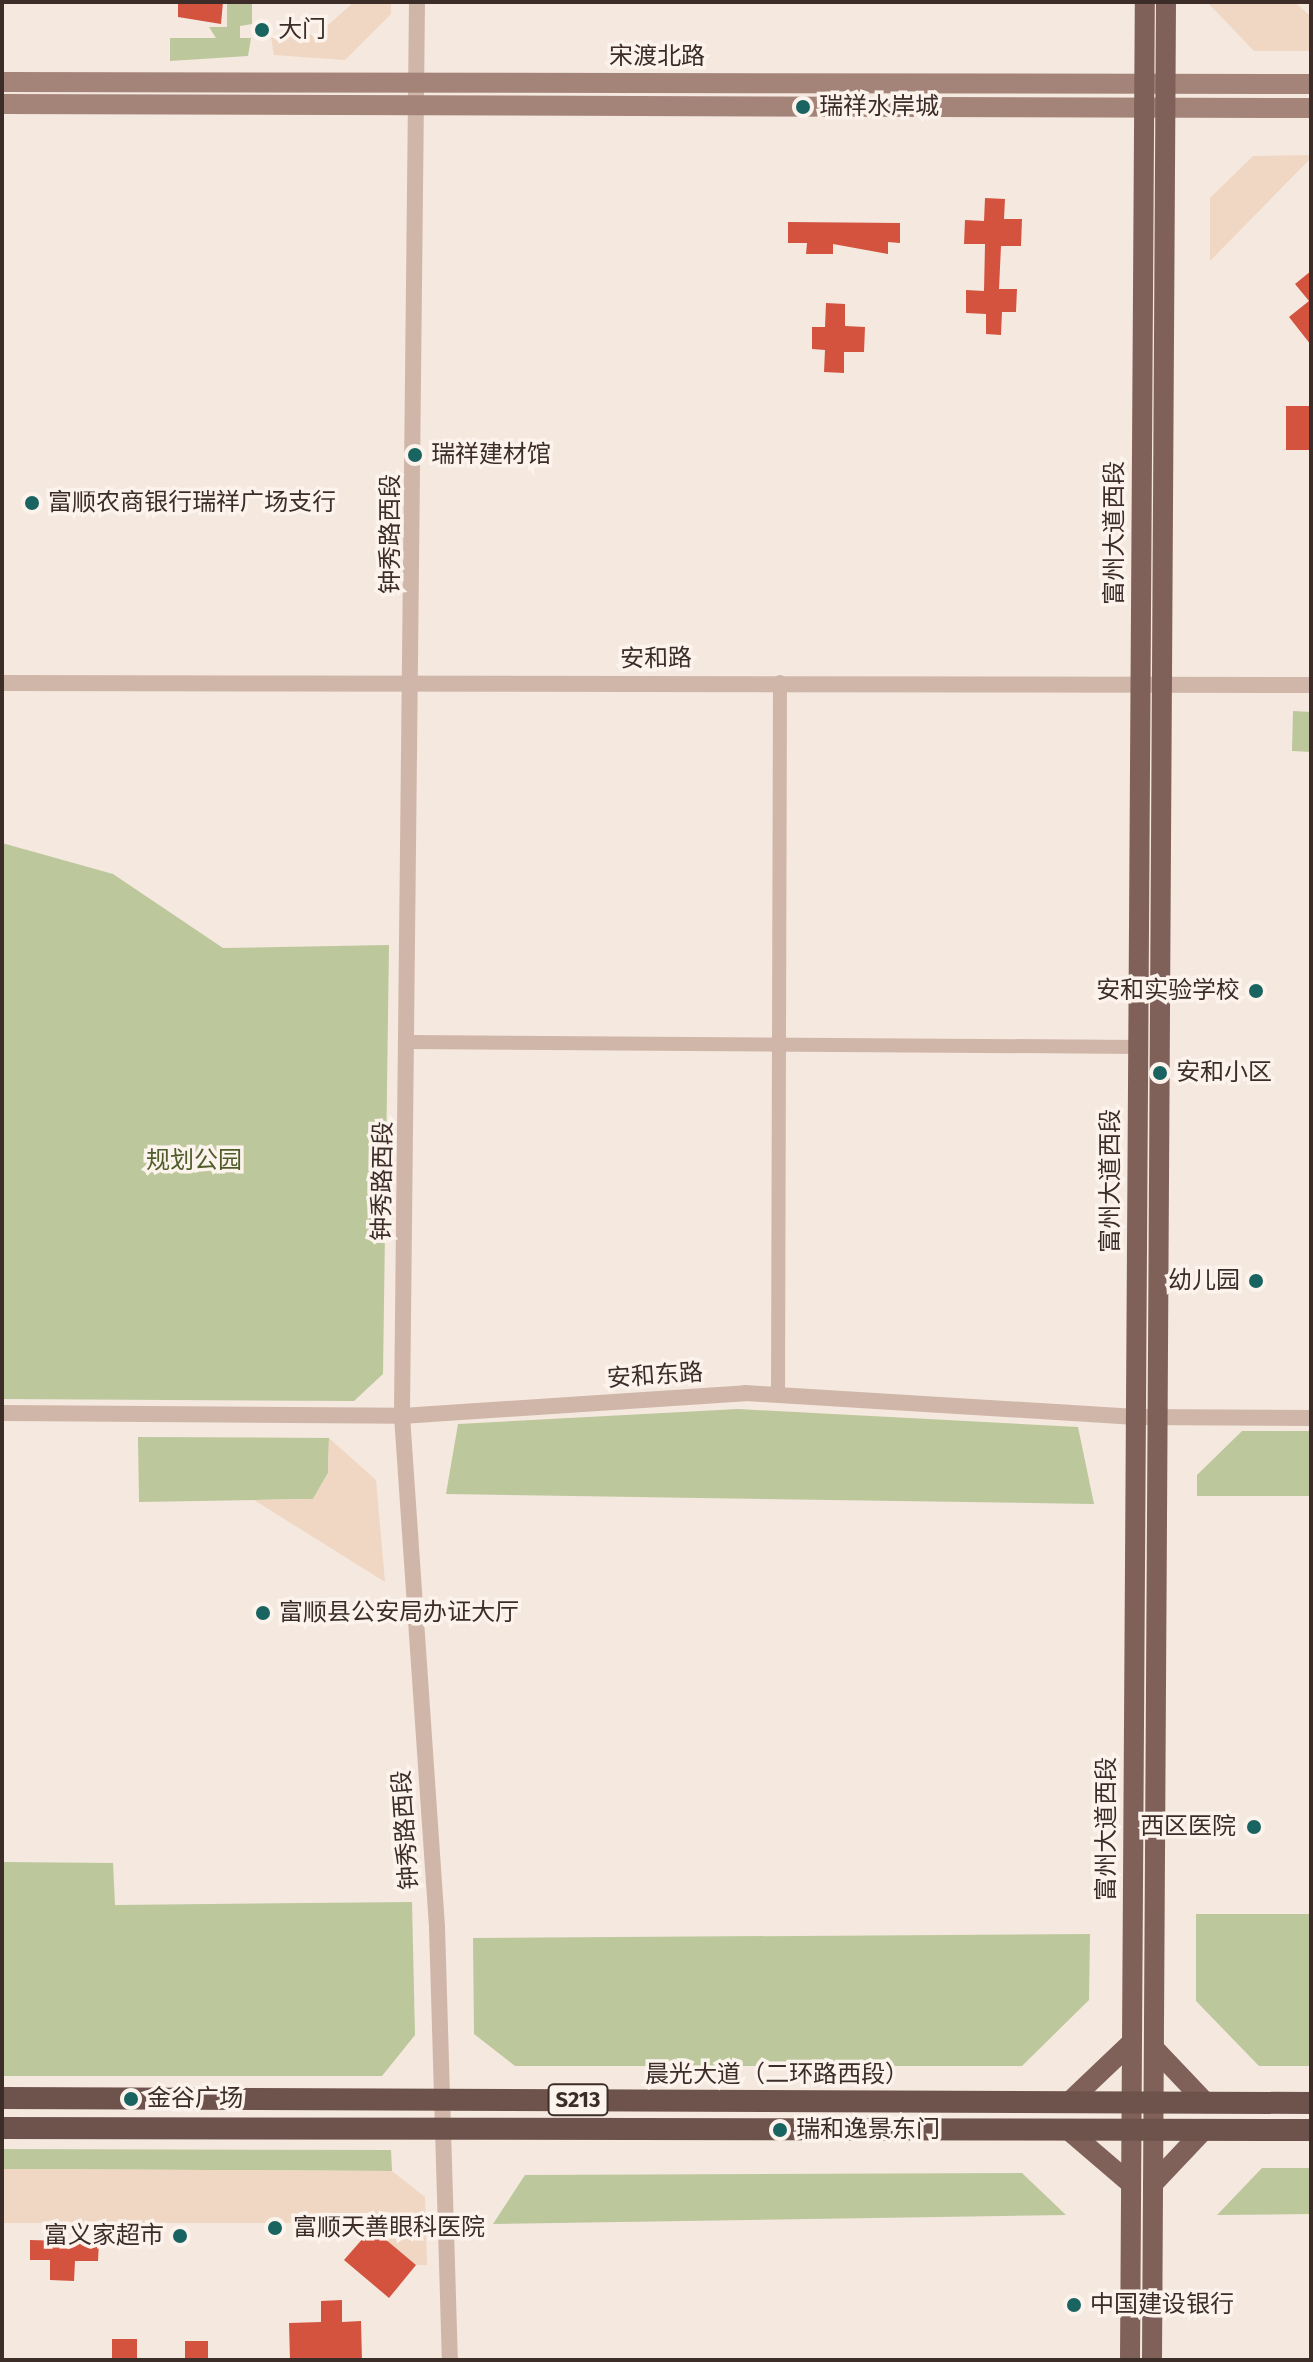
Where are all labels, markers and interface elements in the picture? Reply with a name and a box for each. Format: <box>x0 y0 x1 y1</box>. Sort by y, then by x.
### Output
place label: 大门 <box>278 16 326 44</box>
marker: 大门 <box>253 21 271 39</box>
street label: 宋渡北路 <box>609 43 705 71</box>
place label: 瑞祥水岸城 <box>819 93 939 121</box>
marker: 瑞祥水岸城 <box>794 98 812 116</box>
place label: 瑞祥建材馆 <box>431 441 551 469</box>
marker: 瑞祥建材馆 <box>406 446 424 464</box>
street label: 富州大道西段 <box>1101 461 1129 605</box>
street label: 钟秀路西段 <box>377 474 405 594</box>
place label: 富顺农商银行瑞祥广场支行 <box>48 489 336 517</box>
marker: 富顺农商银行瑞祥广场支行 <box>23 494 41 512</box>
street label: 安和路 <box>620 644 692 674</box>
place label: 安和实验学校 <box>1096 977 1240 1005</box>
marker: 安和实验学校 <box>1247 982 1265 1000</box>
place label: 安和小区 <box>1176 1059 1272 1087</box>
marker: 安和小区 <box>1151 1064 1169 1082</box>
street label: 富州大道西段 <box>1097 1109 1125 1253</box>
street label: 钟秀路西段 <box>368 1121 398 1241</box>
park label: 规划公园 <box>146 1147 242 1175</box>
place label: 幼儿园 <box>1168 1267 1240 1295</box>
marker: 幼儿园 <box>1247 1272 1265 1290</box>
street label: 安和东路 <box>606 1358 704 1394</box>
place label: 富顺县公安局办证大厅 <box>279 1599 519 1627</box>
marker: 富顺县公安局办证大厅 <box>254 1604 272 1622</box>
street label: 富州大道西段 <box>1093 1757 1121 1901</box>
street label: 钟秀路西段 <box>387 1769 425 1891</box>
place label: 西区医院 <box>1140 1813 1236 1841</box>
marker: 西区医院 <box>1243 1816 1265 1838</box>
street label: 晨光大道（二环路西段） <box>645 2061 909 2089</box>
road number: S213 <box>546 2082 610 2118</box>
place label: 金谷广场 <box>147 2085 243 2113</box>
marker: 金谷广场 <box>122 2090 140 2108</box>
place label: 瑞和逸景东门 <box>796 2116 940 2144</box>
marker: 瑞和逸景东门 <box>771 2121 789 2139</box>
place label: 富顺天善眼科医院 <box>293 2214 485 2242</box>
marker: 富顺天善眼科医院 <box>264 2217 286 2239</box>
place label: 富义家超市 <box>44 2222 164 2250</box>
marker: 富义家超市 <box>171 2227 189 2245</box>
place label: 中国建设银行 <box>1090 2291 1234 2319</box>
marker: 中国建设银行 <box>1065 2296 1083 2314</box>

